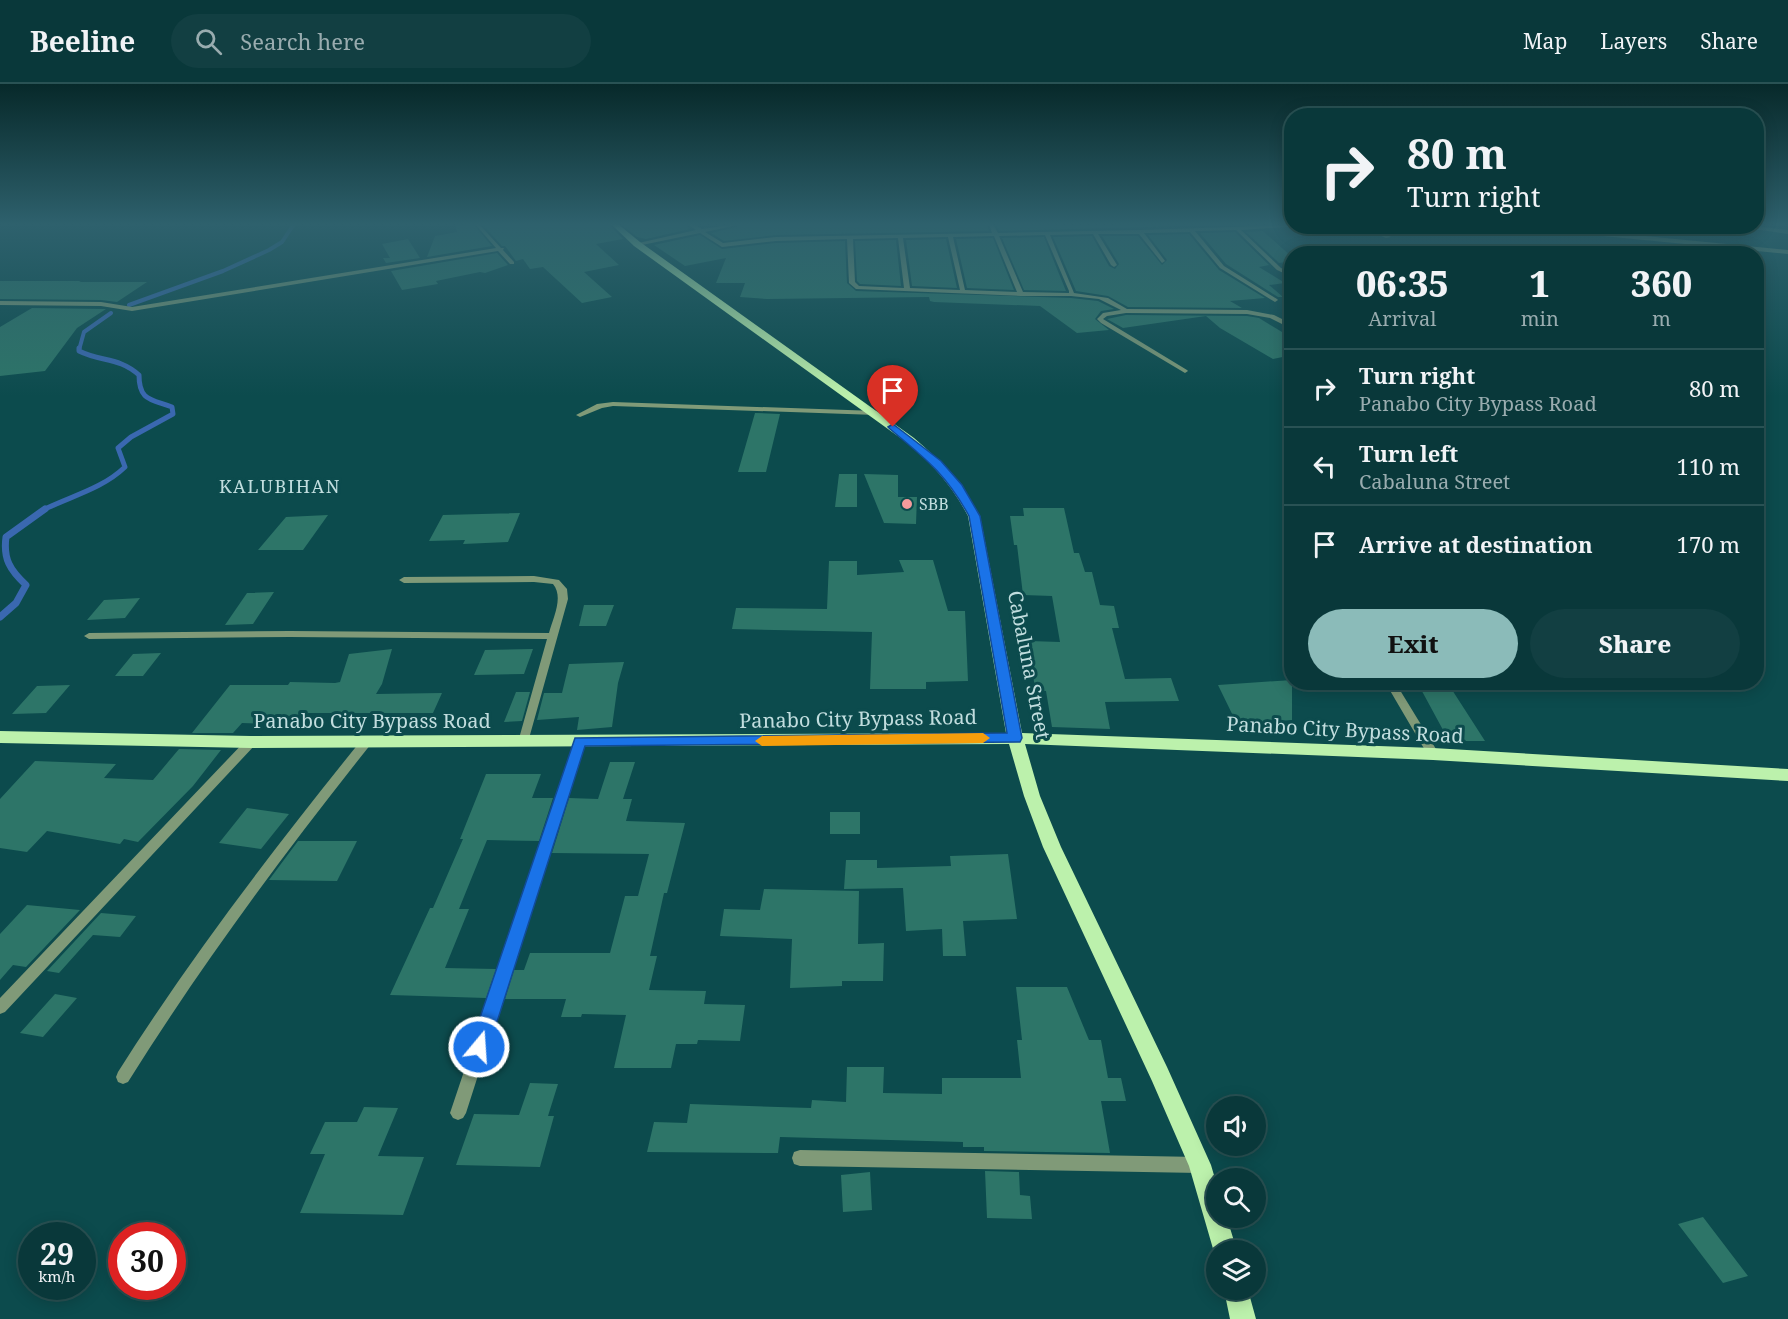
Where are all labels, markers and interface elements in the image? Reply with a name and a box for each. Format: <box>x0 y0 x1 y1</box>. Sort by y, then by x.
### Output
search box <box>171 14 591 68</box>
text: Beeline <box>30 22 135 60</box>
icon: search <box>192 25 225 58</box>
text: Search here <box>240 26 365 56</box>
text: Map <box>1523 27 1567 55</box>
text: Layers <box>1600 27 1667 55</box>
text: Share <box>1700 27 1758 55</box>
text: 80 m <box>1407 124 1507 181</box>
icon: right <box>1308 132 1386 210</box>
text: Turn right <box>1407 178 1540 215</box>
text: 06:35 <box>1356 259 1449 308</box>
text: 1 <box>1530 259 1550 308</box>
text: 360 <box>1631 259 1692 308</box>
text: Arrival <box>1368 305 1437 332</box>
text: min <box>1521 305 1559 332</box>
text: m <box>1652 305 1671 332</box>
text: Turn right <box>1359 360 1475 390</box>
pin <box>867 365 918 427</box>
icon: right <box>1308 372 1341 405</box>
text: 80 m <box>1689 373 1740 403</box>
icon: arrive <box>876 374 909 407</box>
text: Panabo City Bypass Road <box>1359 390 1597 417</box>
text: Turn left <box>1359 438 1458 468</box>
icon: left <box>1308 450 1341 483</box>
text: 110 m <box>1677 451 1740 481</box>
text: Cabaluna Street <box>1359 468 1510 495</box>
district label: KALUBIHAN <box>219 474 341 498</box>
place label: SBB <box>919 493 949 515</box>
marker: SBB <box>900 497 914 511</box>
icon: arrive <box>1308 528 1341 561</box>
text: Arrive at destination <box>1359 529 1593 559</box>
text: 170 m <box>1677 529 1740 559</box>
street label: Cabaluna Street <box>1002 588 1057 742</box>
button: Exit <box>1308 609 1518 678</box>
button: Share <box>1530 609 1740 678</box>
street label: Panabo City Bypass Road <box>739 703 977 734</box>
street label: Panabo City Bypass Road <box>253 707 491 734</box>
street label: Panabo City Bypass Road <box>1226 710 1464 749</box>
position arrow <box>447 1015 511 1079</box>
map controls <box>1206 1096 1266 1300</box>
button: sound <box>1206 1096 1266 1156</box>
button: search <box>1206 1168 1266 1228</box>
speed limit sign: 30 <box>108 1222 186 1300</box>
text: 29 <box>40 1233 74 1274</box>
button: layers <box>1206 1240 1266 1300</box>
text: km/h <box>39 1266 75 1286</box>

